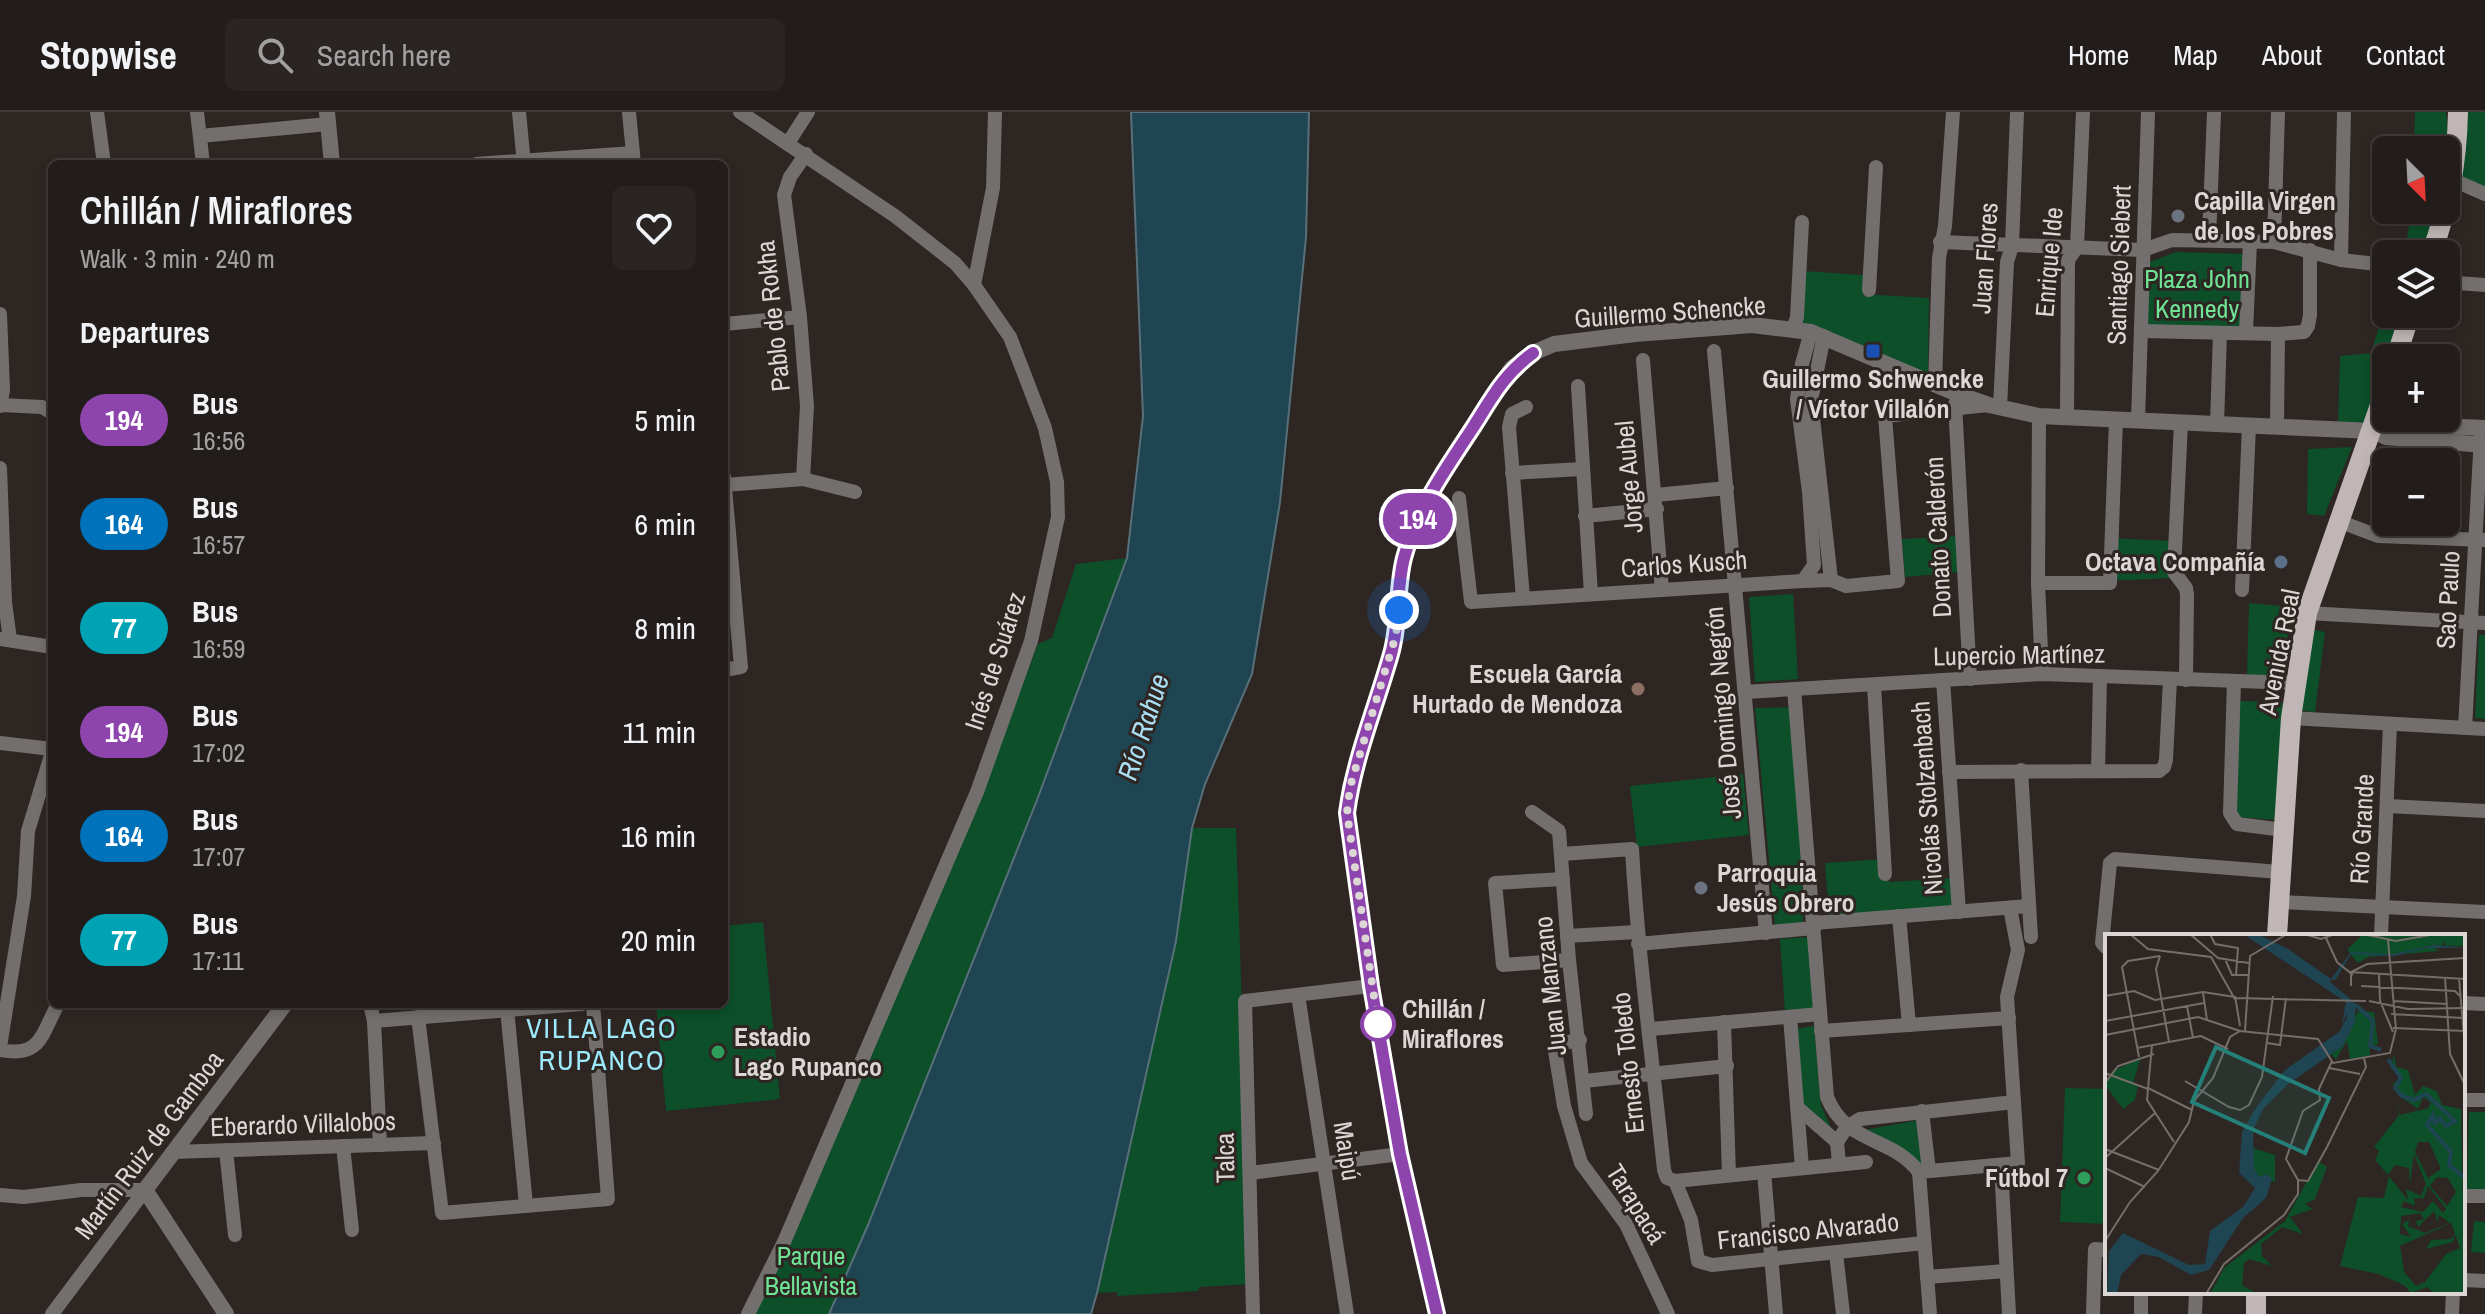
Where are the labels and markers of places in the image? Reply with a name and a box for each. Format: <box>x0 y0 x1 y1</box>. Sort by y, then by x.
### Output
place label: Capilla Virgen de los Pobres <box>2194 183 2336 248</box>
marker: Capilla Virgen de los Pobres <box>2169 207 2187 225</box>
marker: Guillermo Schwencke / Víctor Villalón <box>1864 342 1882 360</box>
place label: Guillermo Schwencke / Víctor Villalón <box>1762 361 1984 426</box>
place label: Octava Compañía <box>2085 544 2265 579</box>
marker: Octava Compañía <box>2272 553 2290 571</box>
place label: Escuela García Hurtado de Mendoza <box>1412 656 1622 721</box>
marker: Escuela García Hurtado de Mendoza <box>1629 680 1647 698</box>
place label: Parroquia Jesús Obrero <box>1717 855 1854 920</box>
marker: Parroquia Jesús Obrero <box>1692 879 1710 897</box>
place label: Chillán / Miraflores <box>1402 991 1504 1056</box>
marker: Chillán / Miraflores <box>1361 1007 1395 1041</box>
place label: Estadio Lago Rupanco <box>734 1019 882 1084</box>
marker: Estadio Lago Rupanco <box>709 1043 727 1061</box>
place label: Fútbol 7 <box>1985 1160 2068 1195</box>
marker: Fútbol 7 <box>2075 1169 2093 1187</box>

